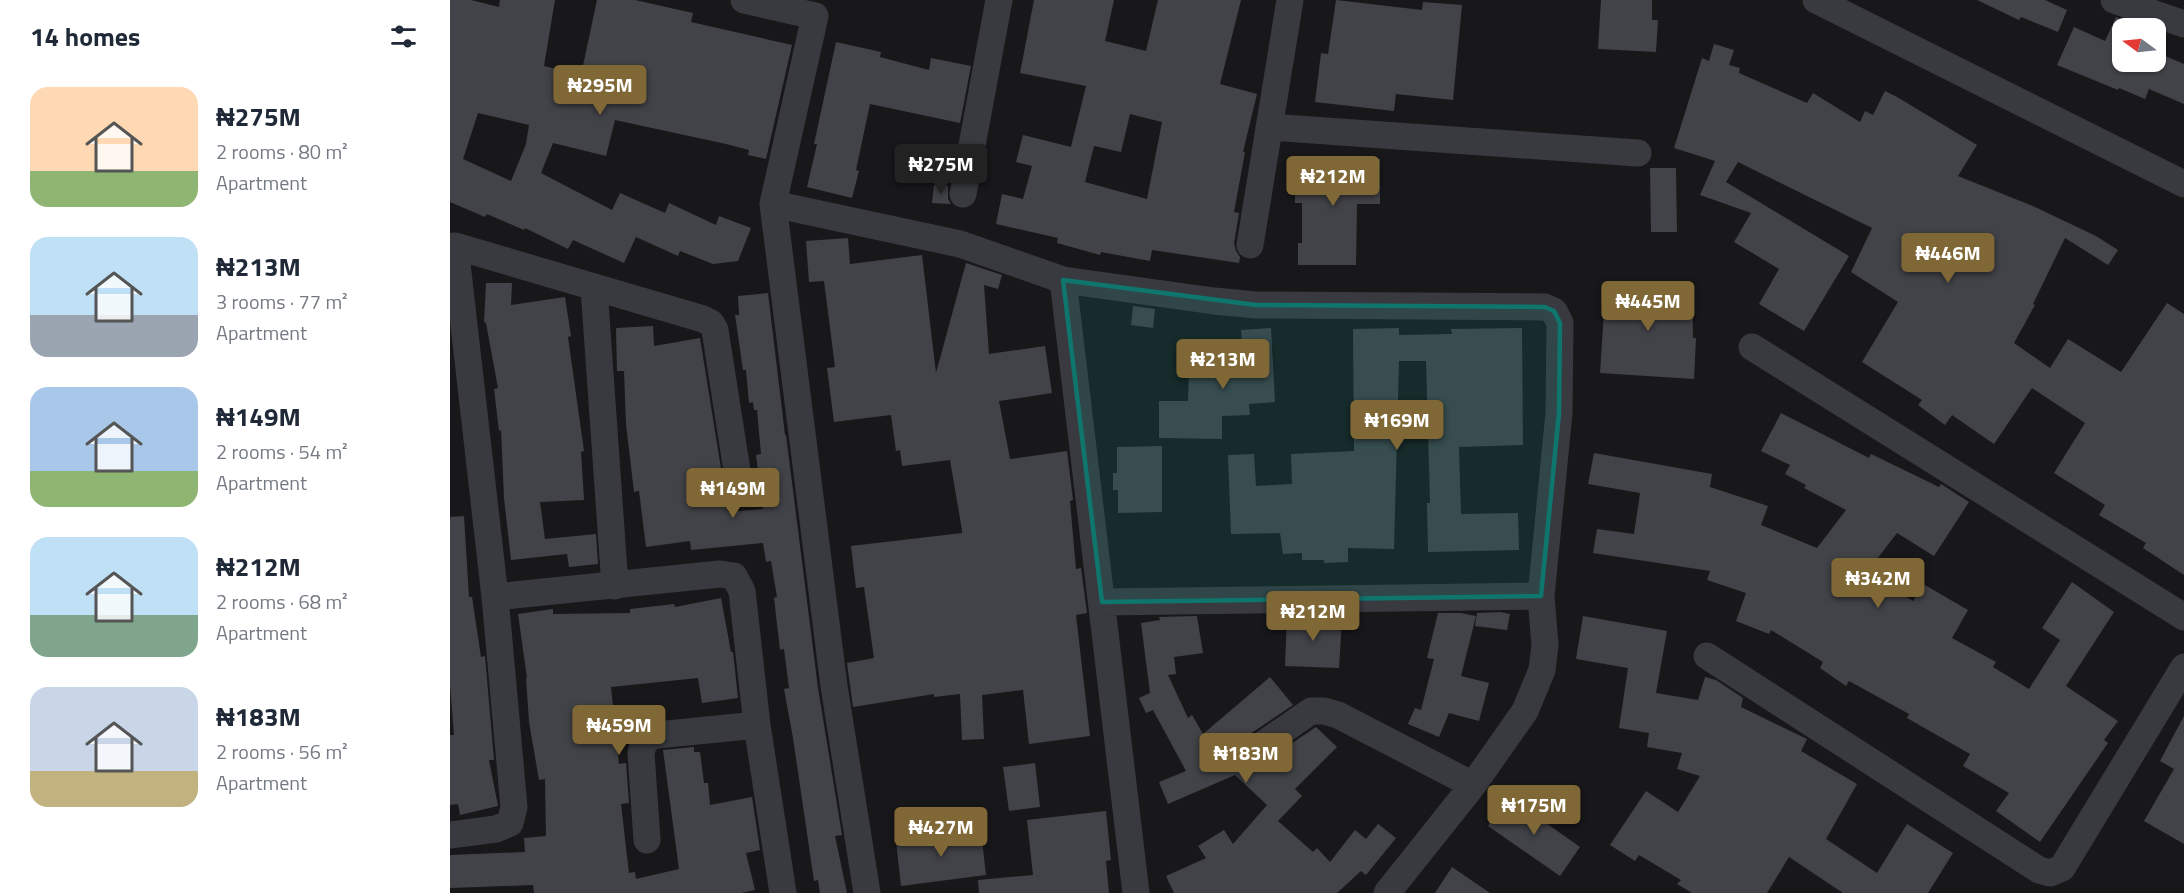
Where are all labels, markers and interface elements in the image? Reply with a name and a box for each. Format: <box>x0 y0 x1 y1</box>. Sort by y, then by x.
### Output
text: 14 homes <box>30 17 140 56</box>
north arrow <box>2112 18 2166 72</box>
map controls <box>2112 18 2166 72</box>
icon: filters <box>387 20 420 53</box>
pin: ₦295M <box>558 65 642 116</box>
text: ₦295M <box>567 69 633 100</box>
text: ₦275M <box>216 97 301 136</box>
icon: home <box>78 111 150 183</box>
text: 2 rooms · 80 m² <box>216 136 348 167</box>
pin: ₦275M <box>899 144 983 195</box>
text: ₦275M <box>908 148 974 179</box>
pin: ₦212M <box>1291 156 1375 207</box>
text: ₦212M <box>1300 160 1366 191</box>
text: Apartment <box>216 167 307 198</box>
pin: ₦446M <box>1906 233 1990 284</box>
text: ₦446M <box>1915 237 1981 268</box>
text: ₦213M <box>216 247 301 286</box>
icon: home <box>78 261 150 333</box>
pin: ₦445M <box>1606 281 1690 332</box>
text: ₦445M <box>1615 285 1681 316</box>
text: 3 rooms · 77 m² <box>216 286 348 317</box>
text: Apartment <box>216 317 307 348</box>
pin: ₦213M <box>1181 339 1265 390</box>
text: ₦213M <box>1190 343 1256 374</box>
text: ₦149M <box>216 397 301 436</box>
pin: ₦169M <box>1355 400 1439 451</box>
text: ₦169M <box>1364 404 1430 435</box>
icon: home <box>78 411 150 483</box>
text: 2 rooms · 54 m² <box>216 436 348 467</box>
text: Apartment <box>216 467 307 498</box>
pin: ₦149M <box>691 468 775 519</box>
text: ₦149M <box>700 472 766 503</box>
text: ₦212M <box>216 547 301 586</box>
pin: ₦342M <box>1836 558 1920 609</box>
icon: home <box>78 561 150 633</box>
text: ₦342M <box>1845 562 1911 593</box>
text: 2 rooms · 68 m² <box>216 586 348 617</box>
pin: ₦212M <box>1271 591 1355 642</box>
text: ₦212M <box>1280 595 1346 626</box>
text: Apartment <box>216 617 307 648</box>
text: ₦183M <box>216 697 301 736</box>
pin: ₦459M <box>577 705 661 756</box>
text: ₦459M <box>586 709 652 740</box>
icon: home <box>78 711 150 783</box>
pin: ₦183M <box>1204 733 1288 784</box>
text: 2 rooms · 56 m² <box>216 736 348 767</box>
text: ₦183M <box>1213 737 1279 768</box>
text: Apartment <box>216 767 307 798</box>
pin: ₦175M <box>1492 785 1576 836</box>
text: ₦175M <box>1501 789 1567 820</box>
pin: ₦427M <box>899 807 983 858</box>
text: ₦427M <box>908 811 974 842</box>

